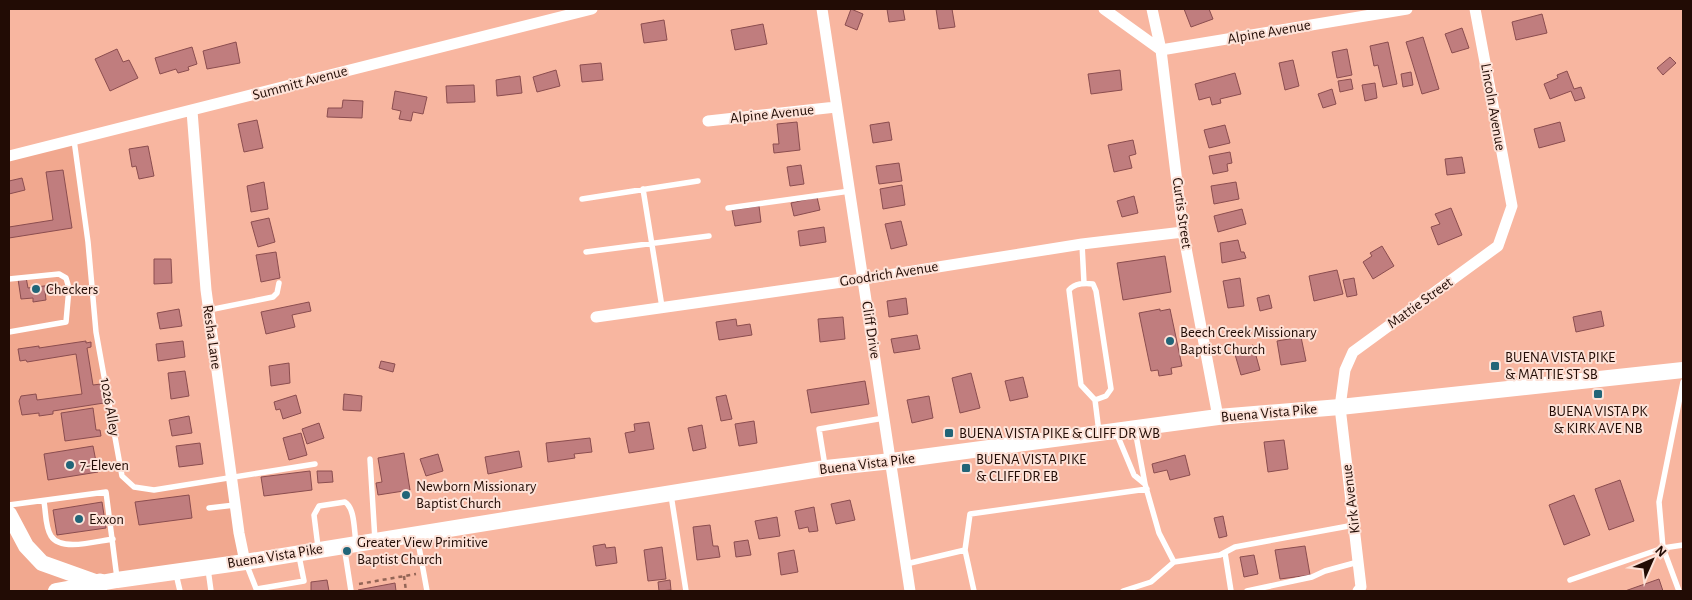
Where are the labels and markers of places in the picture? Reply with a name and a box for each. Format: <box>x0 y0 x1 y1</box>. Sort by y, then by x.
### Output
place label: Checkers <box>46 282 98 297</box>
marker: Checkers <box>30 283 42 295</box>
place label: Beech Creek Missionary Baptist Church <box>1180 325 1317 357</box>
marker: Beech Creek Missionary Baptist Church <box>1164 335 1176 347</box>
place label: BUENA VISTA PIKE & MATTIE ST SB <box>1505 350 1615 382</box>
marker: BUENA VISTA PIKE & MATTIE ST SB <box>1489 360 1501 372</box>
marker: BUENA VISTA PK & KIRK AVE NB <box>1592 388 1604 400</box>
place label: BUENA VISTA PK & KIRK AVE NB <box>1548 404 1648 436</box>
place label: BUENA VISTA PIKE & CLIFF DR WB <box>959 426 1160 441</box>
marker: BUENA VISTA PIKE & CLIFF DR WB <box>943 427 955 439</box>
place label: BUENA VISTA PIKE & CLIFF DR EB <box>976 452 1086 484</box>
place label: 7-Eleven <box>80 458 129 473</box>
marker: 7-Eleven <box>64 459 76 471</box>
marker: BUENA VISTA PIKE & CLIFF DR EB <box>960 462 972 474</box>
place label: Newborn Missionary Baptist Church <box>416 479 537 511</box>
marker: Newborn Missionary Baptist Church <box>400 489 412 501</box>
place label: Exxon <box>89 512 124 527</box>
marker: Exxon <box>73 513 85 525</box>
place label: Greater View Primitive Baptist Church <box>357 535 488 567</box>
marker: Greater View Primitive Baptist Church <box>341 545 353 557</box>

